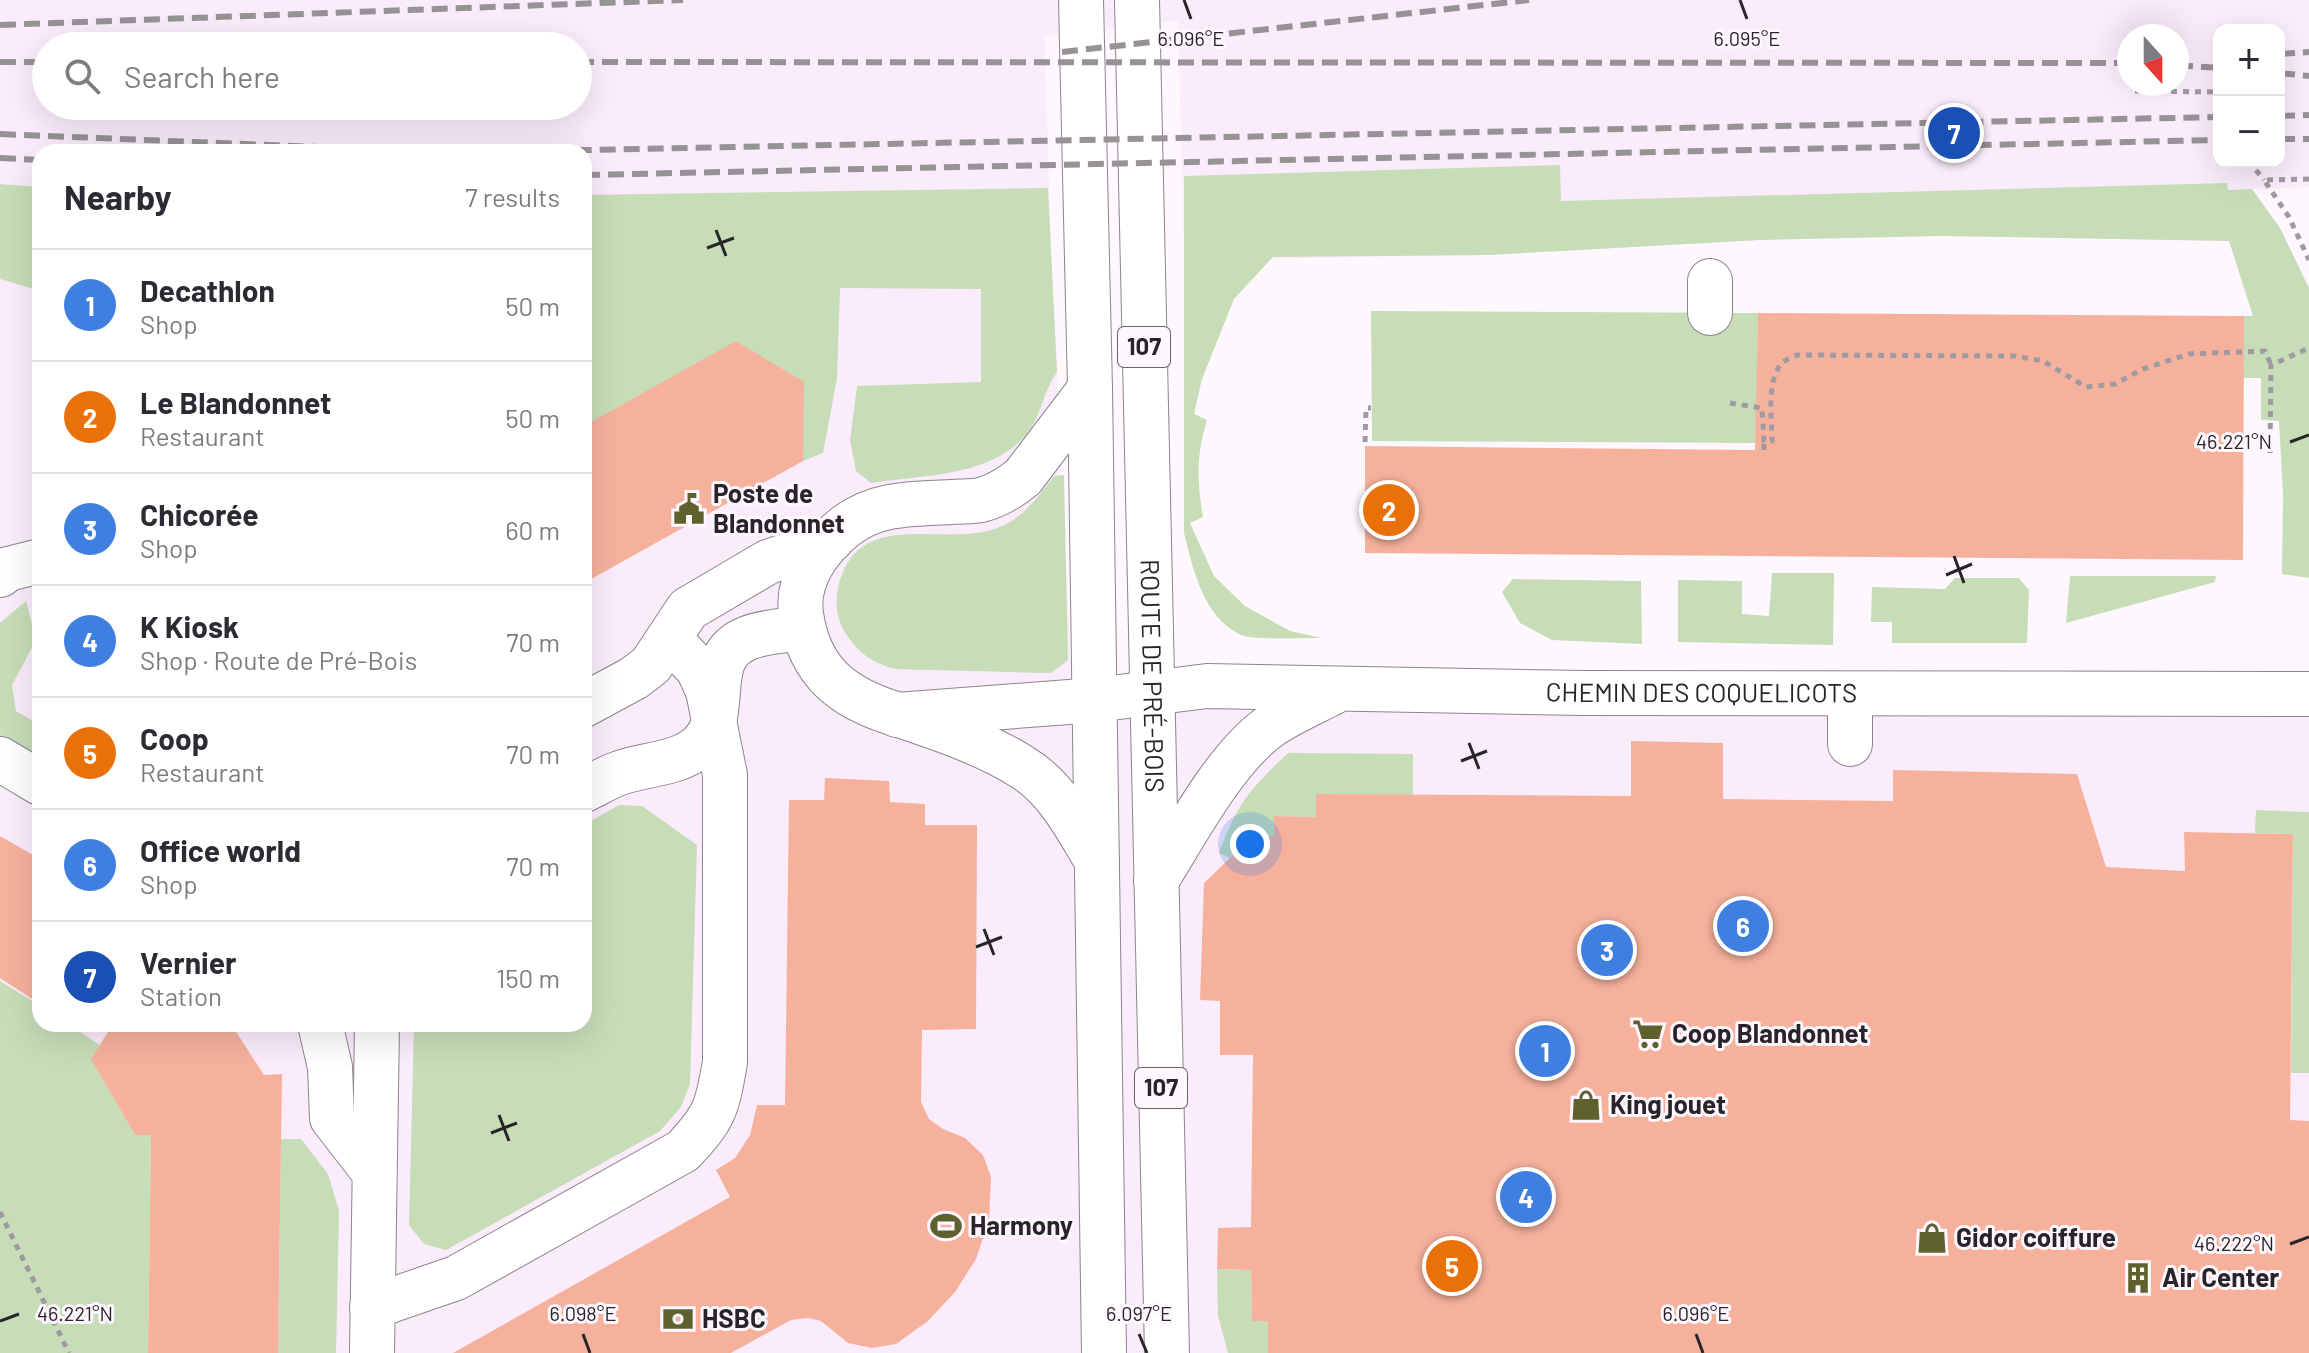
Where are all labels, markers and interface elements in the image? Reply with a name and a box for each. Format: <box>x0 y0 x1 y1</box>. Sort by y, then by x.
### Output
north arrow <box>2117 24 2189 96</box>
map controls <box>2213 24 2285 168</box>
button: + <box>2213 24 2285 96</box>
text: 6.096°E <box>1158 26 1224 50</box>
text: 6.095°E <box>1714 26 1780 50</box>
search box <box>32 32 592 120</box>
icon: search <box>60 54 104 98</box>
text: Search here <box>124 58 280 94</box>
button: − <box>2213 96 2285 168</box>
pin: 7 <box>1928 103 1980 163</box>
text: Nearby <box>64 176 172 217</box>
text: 7 results <box>465 181 560 212</box>
text: Decathlon <box>140 272 275 308</box>
text: 1 <box>85 290 95 321</box>
text: 50 m <box>505 290 560 321</box>
text: Shop <box>140 308 198 339</box>
road number: 107 <box>1118 327 1170 367</box>
text: Le Blandonnet <box>140 384 331 420</box>
text: 2 <box>83 402 97 433</box>
text: 50 m <box>505 402 560 433</box>
text: Restaurant <box>140 420 265 451</box>
text: 46.221°N <box>2196 429 2272 453</box>
place label: Poste de Blandonnet <box>713 477 845 538</box>
pin: 2 <box>1363 480 1415 540</box>
public building icon: Poste de Blandonnet <box>672 492 706 526</box>
text: Chicorée <box>140 496 259 532</box>
text: 3 <box>83 514 97 545</box>
text: 60 m <box>505 514 560 545</box>
text: Shop <box>140 532 198 563</box>
street label: ROUTE DE PRÉ-BOIS <box>1135 559 1172 793</box>
text: K Kiosk <box>140 608 239 644</box>
text: 4 <box>82 626 98 657</box>
text: 70 m <box>506 626 560 657</box>
text: Shop · Route de Pré-Bois <box>140 644 417 675</box>
street label: CHEMIN DES COQUELICOTS <box>1545 675 1857 707</box>
text: Coop <box>140 720 209 756</box>
text: 5 <box>83 738 97 769</box>
text: 70 m <box>506 738 560 769</box>
text: Restaurant <box>140 756 265 787</box>
your location <box>1230 824 1270 864</box>
text: Office world <box>140 832 301 868</box>
text: 6 <box>83 850 97 881</box>
text: 70 m <box>506 850 560 881</box>
text: Shop <box>140 868 198 899</box>
pin: 6 <box>1717 896 1769 956</box>
pin: 3 <box>1581 920 1633 980</box>
text: Vernier <box>140 944 237 980</box>
text: 7 <box>84 962 96 993</box>
text: 150 m <box>496 962 560 993</box>
text: Station <box>140 980 222 1011</box>
supermarket icon: Coop Blandonnet <box>1631 1017 1665 1051</box>
place label: Coop Blandonnet <box>1672 1017 1868 1048</box>
pin: 1 <box>1519 1021 1571 1081</box>
road number: 107 <box>1135 1068 1187 1108</box>
shop icon: King jouet <box>1569 1088 1603 1122</box>
place label: King jouet <box>1610 1088 1726 1119</box>
pin: 4 <box>1500 1167 1552 1227</box>
sports icon: Harmony <box>929 1209 963 1243</box>
place label: Harmony <box>970 1209 1073 1240</box>
shop icon: Gidor coiffure <box>1915 1221 1949 1255</box>
place label: Gidor coiffure <box>1956 1221 2116 1252</box>
text: 46.222°N <box>2194 1231 2274 1255</box>
pin: 5 <box>1426 1236 1478 1296</box>
building icon: Air Center <box>2121 1261 2155 1295</box>
place label: Air Center <box>2162 1261 2279 1292</box>
text: 46.221°N <box>37 1301 113 1325</box>
text: 6.098°E <box>549 1301 617 1325</box>
text: 6.097°E <box>1106 1301 1172 1325</box>
text: 6.096°E <box>1663 1301 1729 1325</box>
bank icon: HSBC <box>661 1302 695 1336</box>
place label: HSBC <box>702 1302 766 1333</box>

